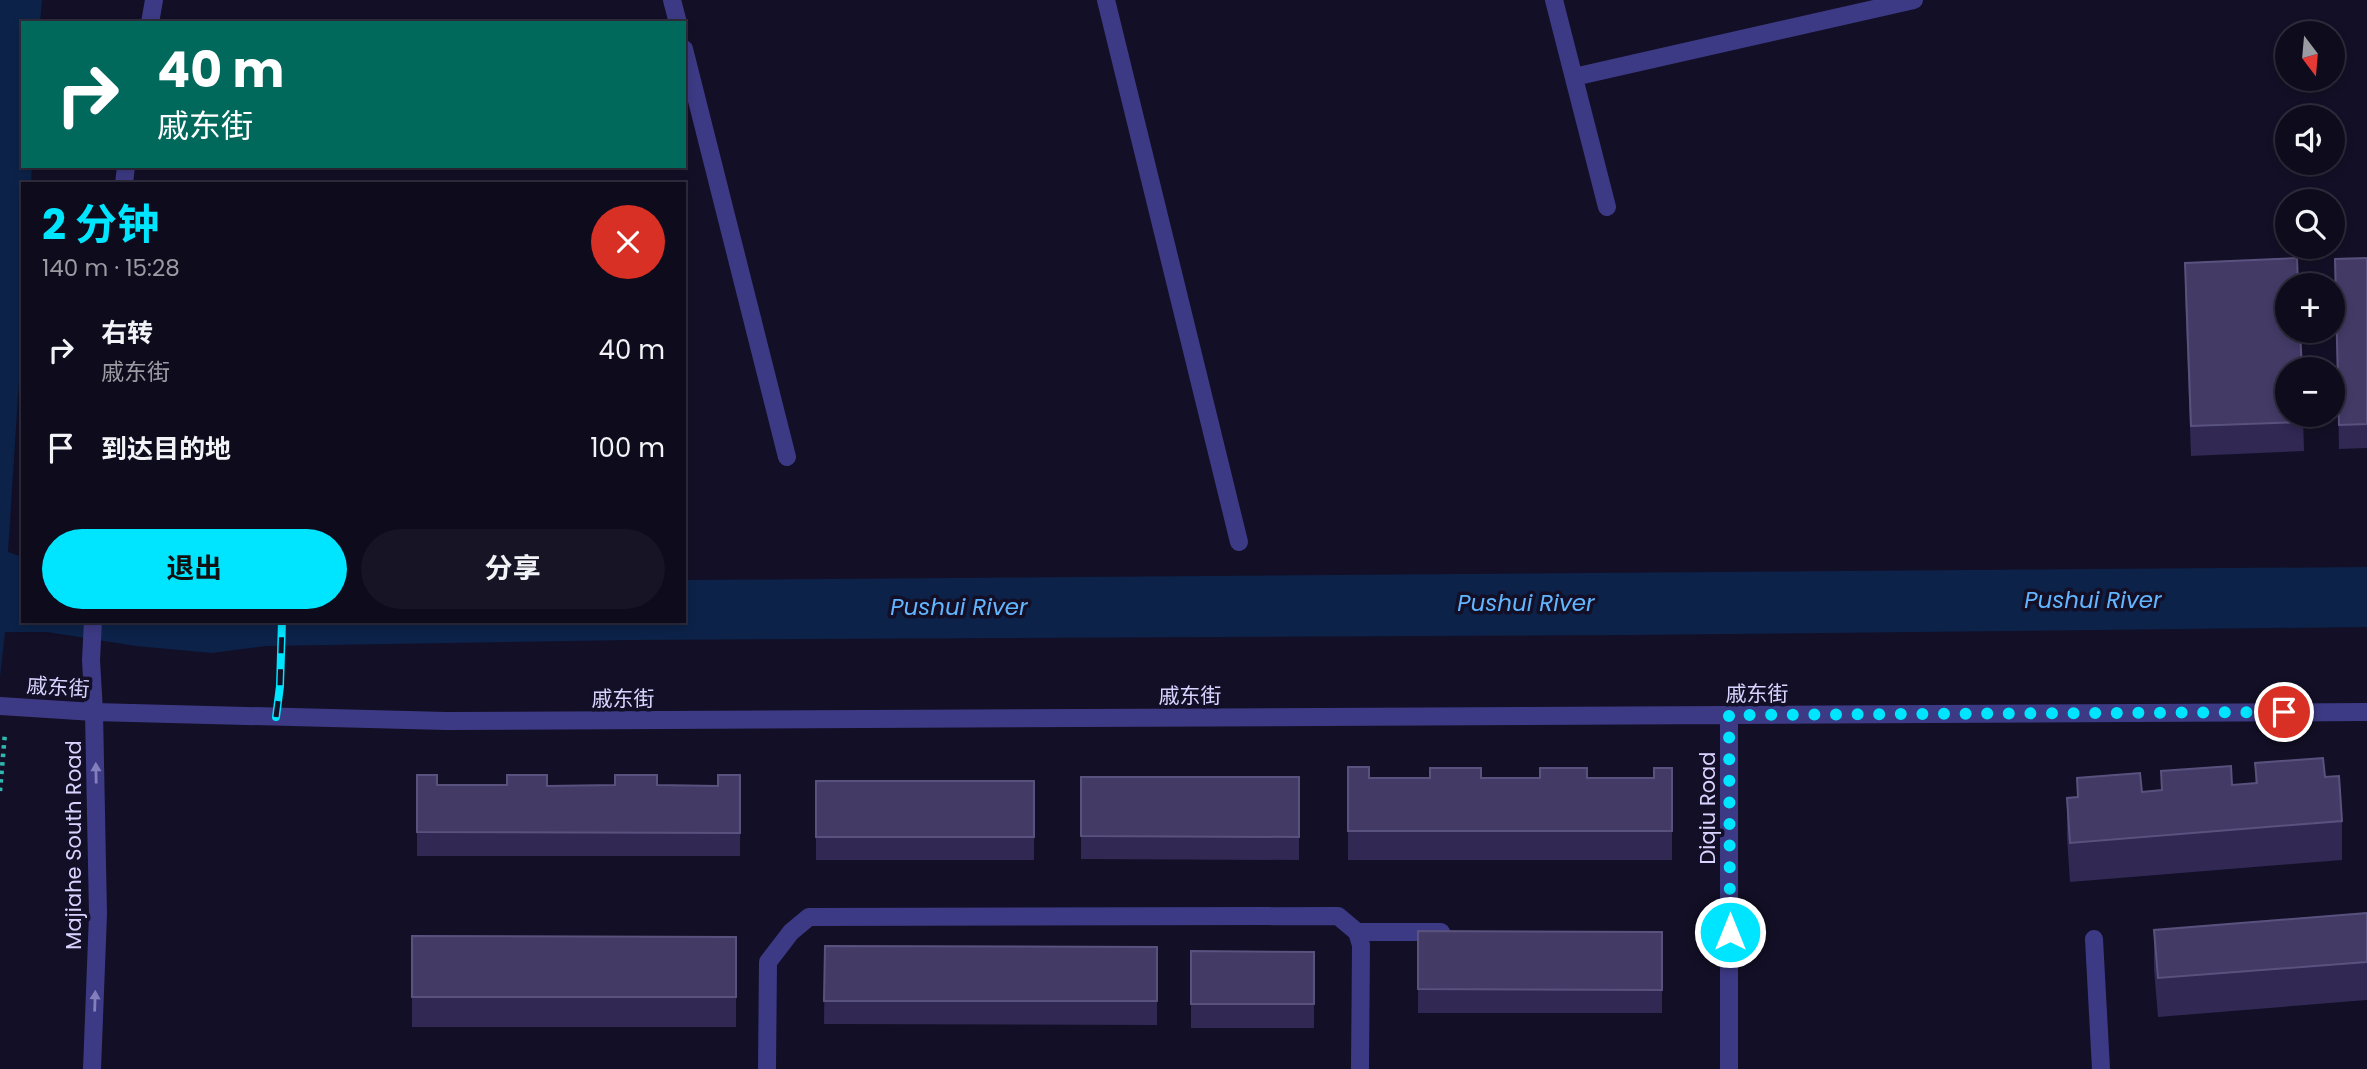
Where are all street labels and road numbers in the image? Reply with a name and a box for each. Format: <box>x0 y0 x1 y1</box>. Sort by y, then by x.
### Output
street label: 戚东街 <box>26 670 90 704</box>
street label: 戚东街 <box>1726 679 1789 708</box>
street label: 戚东街 <box>1159 681 1222 710</box>
street label: 戚东街 <box>592 684 655 713</box>
street label: Majiahe South Road <box>59 740 88 950</box>
street label: Diqiu Road <box>1693 751 1722 865</box>

